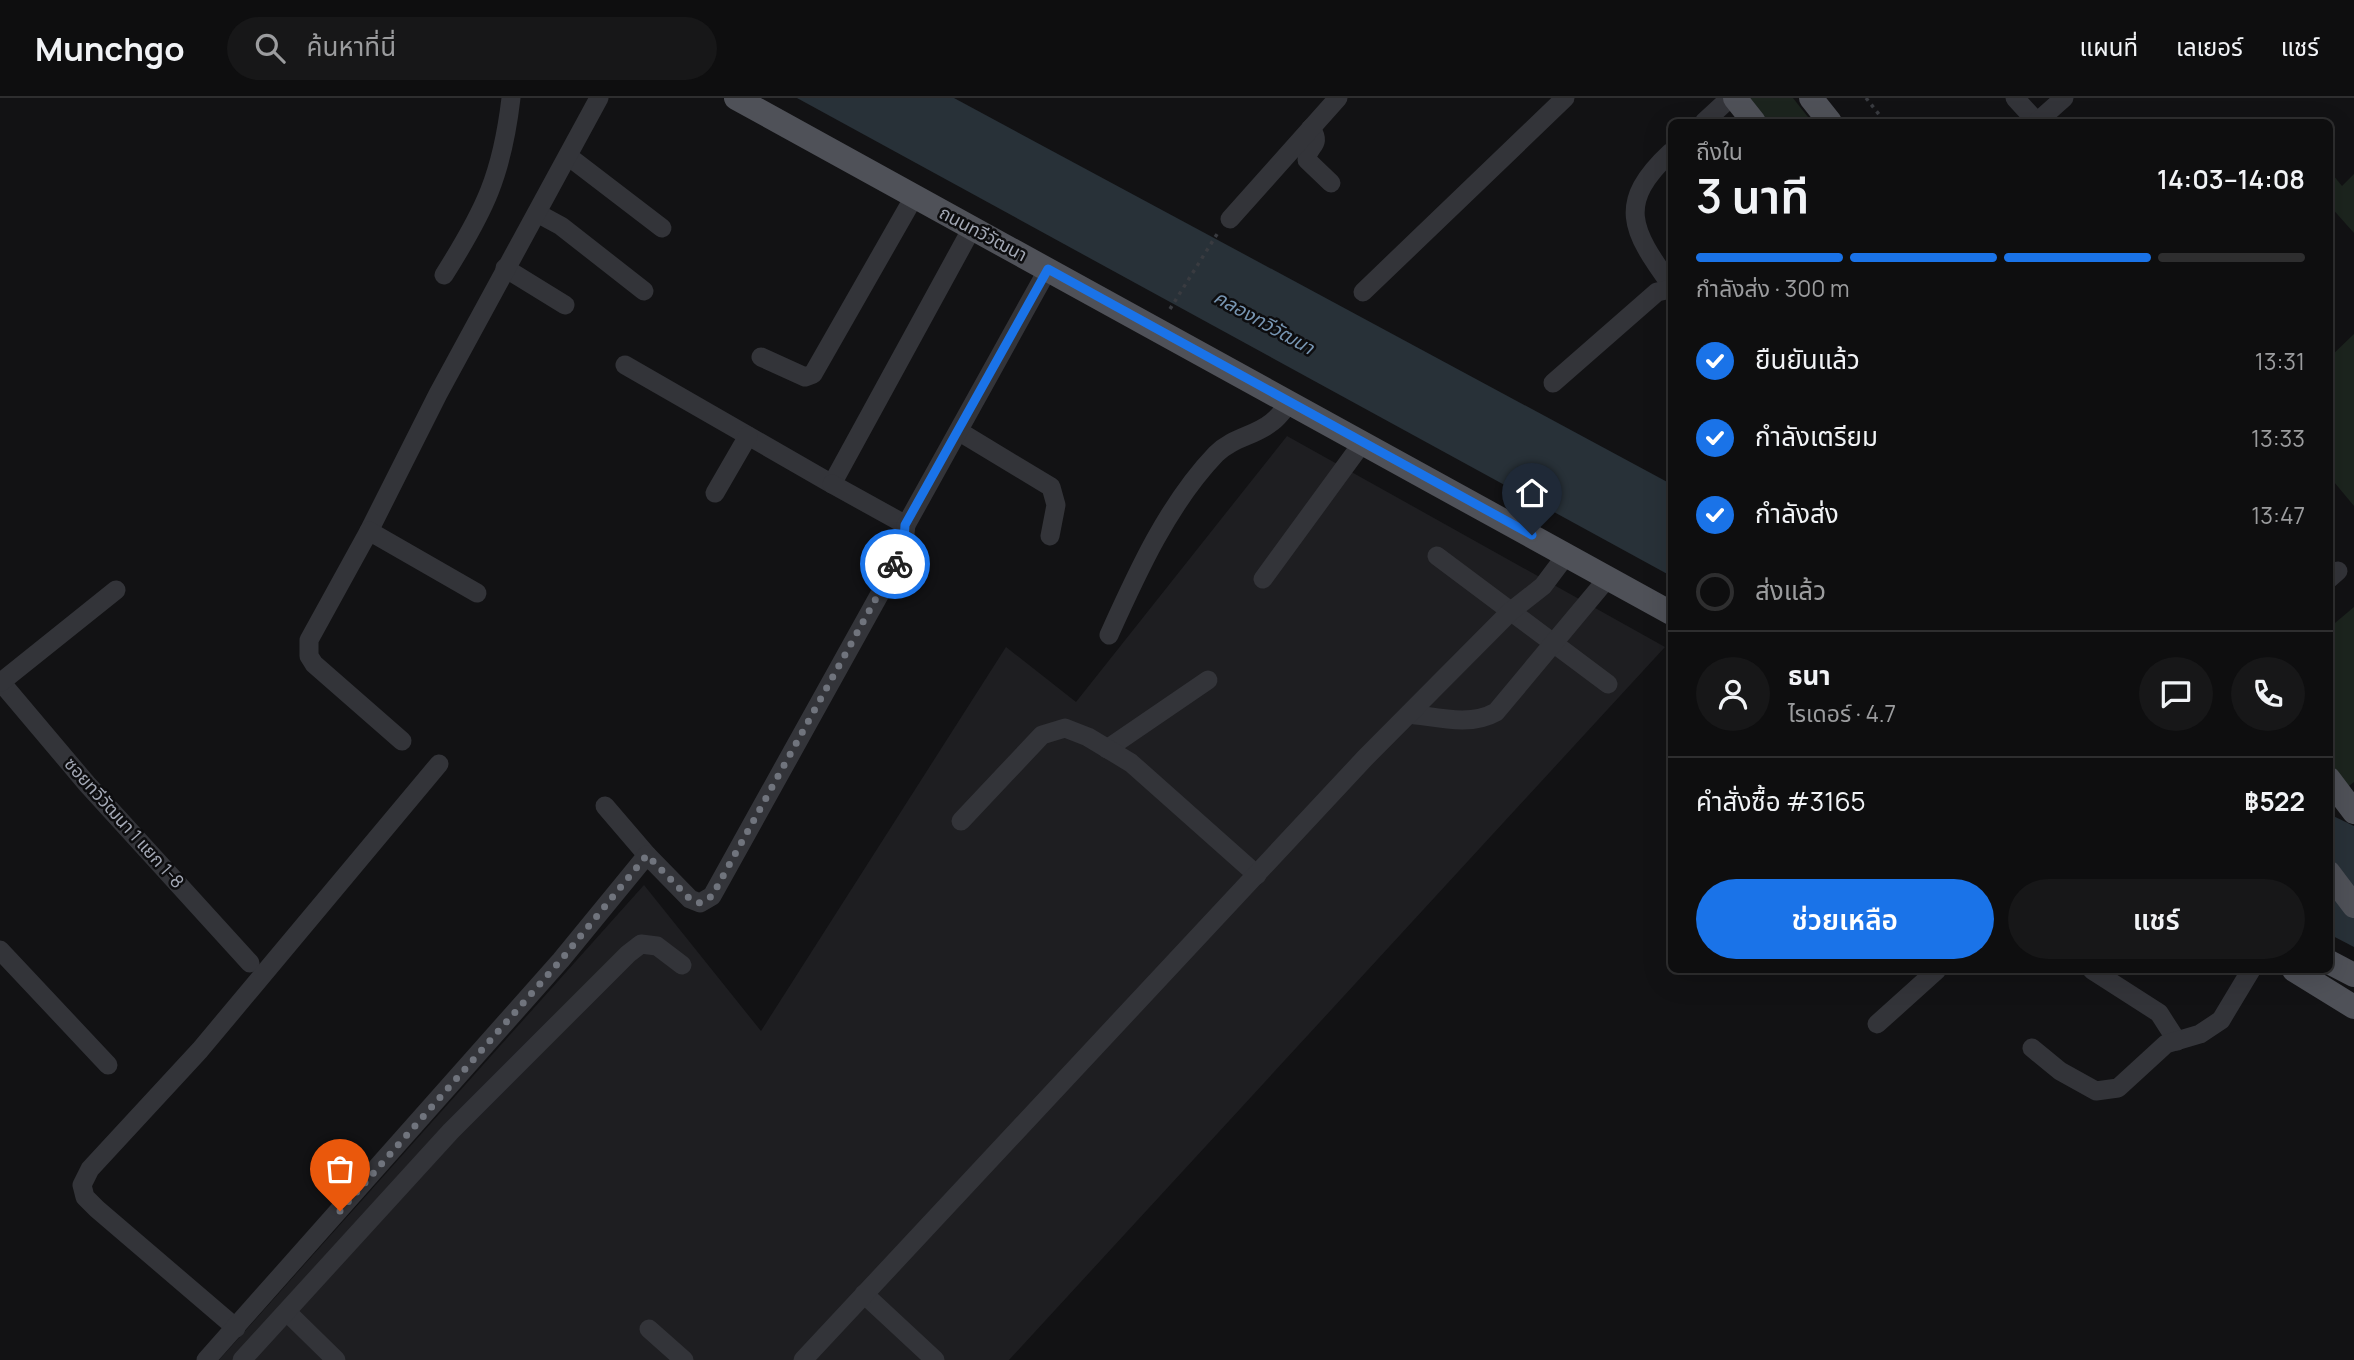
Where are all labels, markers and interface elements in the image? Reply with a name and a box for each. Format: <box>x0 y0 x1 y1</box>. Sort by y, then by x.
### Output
search box <box>227 17 717 80</box>
text: Munchgo <box>35 26 185 71</box>
text: ค้นหาที่นี่ <box>307 28 396 64</box>
icon: search <box>251 29 289 67</box>
text: แผนที่ <box>2080 30 2138 63</box>
text: เลเยอร์ <box>2176 30 2243 63</box>
text: แชร์ <box>2281 30 2319 63</box>
text: ถึงใน <box>1696 135 1743 167</box>
text: 14:03–14:08 <box>2157 161 2305 197</box>
text: 3 นาที <box>1696 164 1809 227</box>
street label: ถนนทวีวัฒนา <box>935 200 1032 266</box>
text: กำลังส่ง · 300 m <box>1696 272 1849 304</box>
water label: คลองทวีวัฒนา <box>1209 284 1320 361</box>
text: ยืนยันแล้ว <box>1755 341 1860 377</box>
icon: check <box>1696 342 1734 380</box>
text: 13:31 <box>2255 345 2305 377</box>
text: กำลังเตรียม <box>1755 418 1878 454</box>
icon: check <box>1696 419 1734 457</box>
text: 13:33 <box>2251 422 2305 454</box>
pin <box>1502 463 1562 535</box>
icon: home <box>1513 474 1551 512</box>
text: กำลังส่ง <box>1755 495 1839 531</box>
icon: check <box>1696 496 1734 534</box>
text: 13:47 <box>2251 499 2305 531</box>
courier <box>860 529 930 599</box>
icon: bike <box>876 545 914 583</box>
text: ส่งแล้ว <box>1755 572 1826 608</box>
button: person <box>1696 657 1770 731</box>
text: ธนา <box>1788 657 1831 693</box>
button: chat <box>2139 657 2213 731</box>
button: phone <box>2231 657 2305 731</box>
text: ไรเดอร์ · 4.7 <box>1788 697 1896 729</box>
street label: ซอยทวีวัฒนา 1 แยก 1-8 <box>60 752 190 893</box>
text: คำสั่งซื้อ #3165 <box>1696 783 1866 819</box>
text: ฿522 <box>2244 783 2305 819</box>
button: ช่วยเหลือ <box>1696 879 1994 959</box>
button: แชร์ <box>2008 879 2305 959</box>
pin <box>310 1139 370 1211</box>
icon: bag <box>321 1150 359 1188</box>

